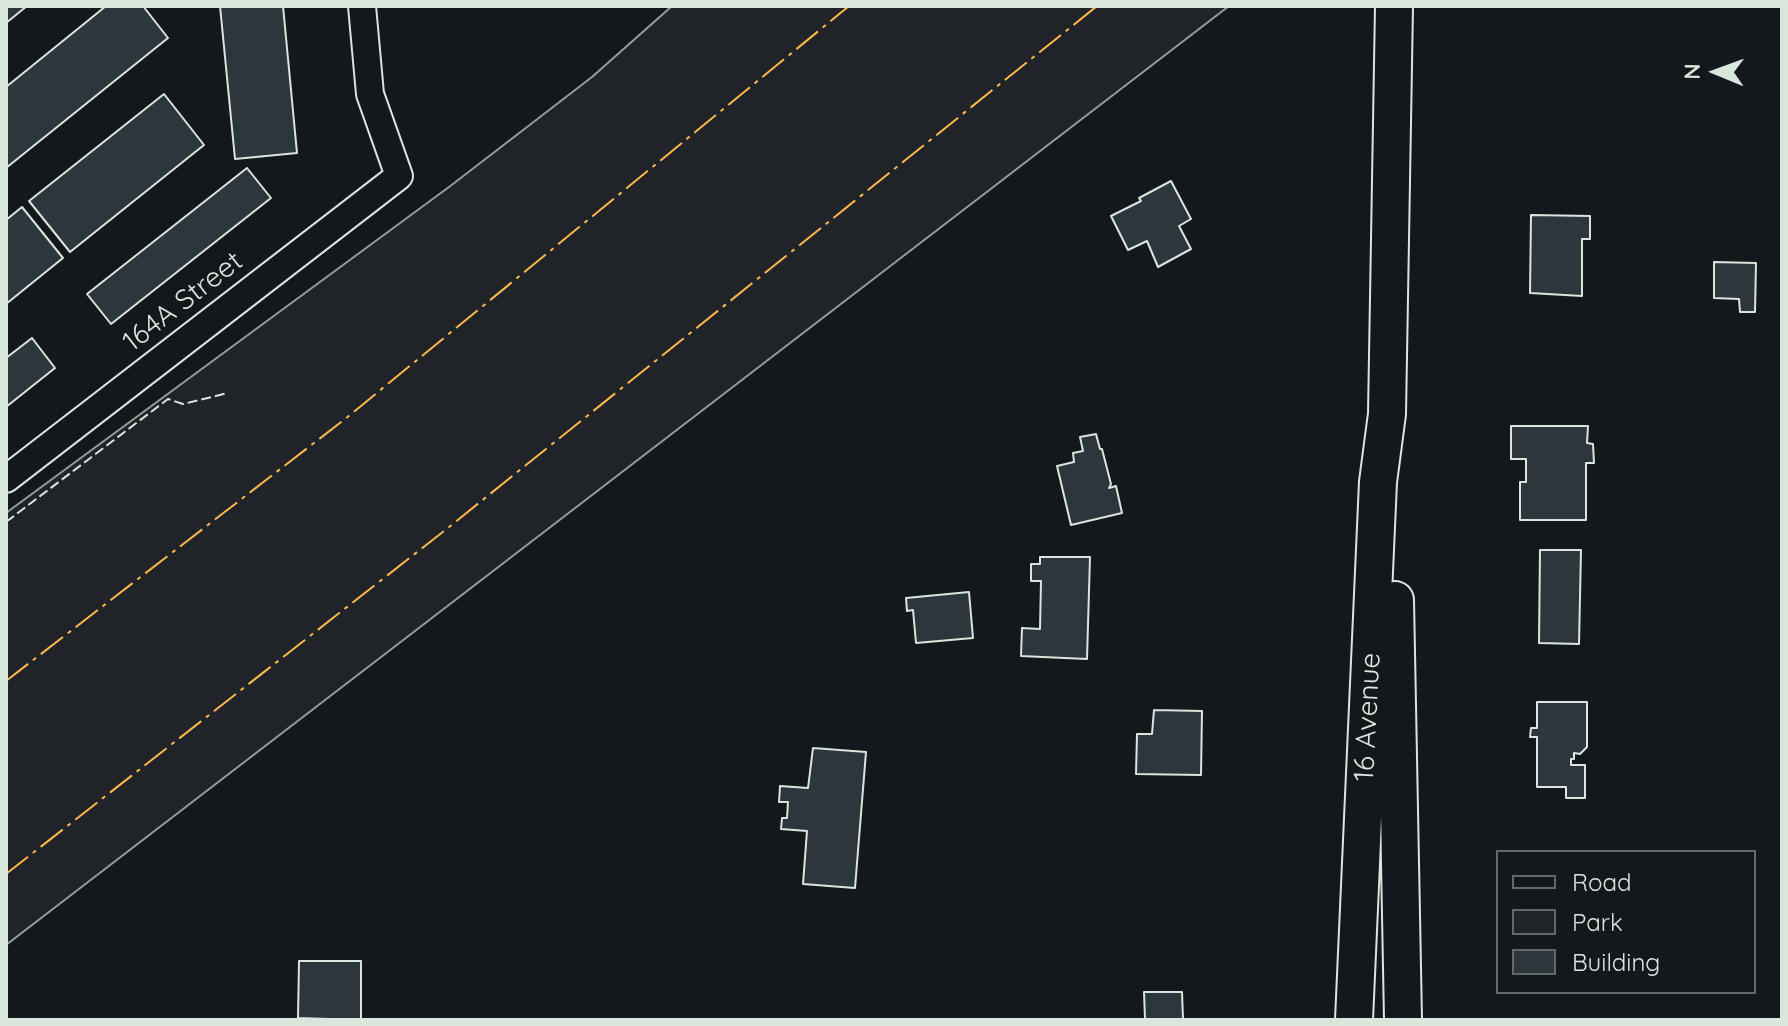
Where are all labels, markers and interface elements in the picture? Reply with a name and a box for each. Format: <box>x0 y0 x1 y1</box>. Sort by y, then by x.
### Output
north arrow <box>1676 32 1756 112</box>
text: N <box>1678 63 1706 80</box>
street label: 164A Street <box>116 245 250 359</box>
street label: 16 Avenue <box>1348 652 1388 782</box>
legend <box>1496 850 1756 994</box>
text: Road <box>1572 867 1632 897</box>
text: Park <box>1572 907 1623 937</box>
text: Building <box>1572 947 1660 977</box>

